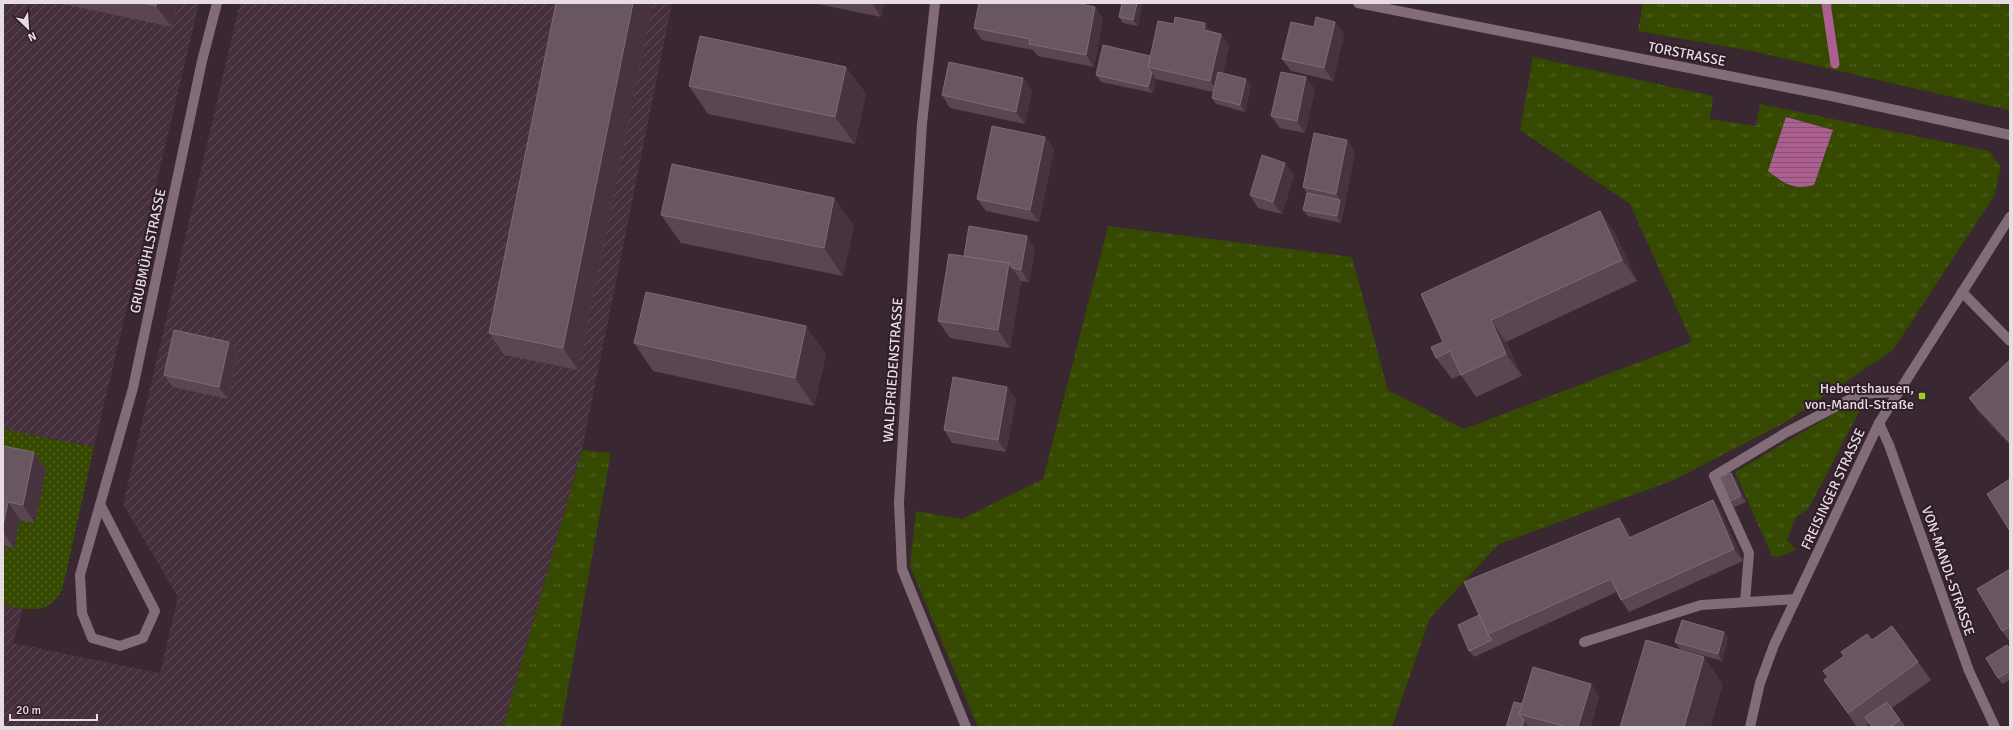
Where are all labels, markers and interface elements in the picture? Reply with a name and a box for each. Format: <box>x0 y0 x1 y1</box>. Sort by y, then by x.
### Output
north arrow <box>8 8 48 48</box>
text: N <box>26 29 38 44</box>
street label: TORSTRASSE <box>1647 38 1727 70</box>
street label: GRUBMÜHLSTRASSE <box>126 187 170 315</box>
street label: WALDFRIEDENSTRASSE <box>879 297 907 443</box>
place label: Hebertshausen, von-Mandl-Straße <box>1805 380 1914 413</box>
marker: Hebertshausen, von-Mandl-Straße <box>1917 391 1927 401</box>
street label: FREISINGER STRASSE <box>1797 425 1869 553</box>
street label: VON-MANDL-STRASSE <box>1918 504 1978 638</box>
scale bar <box>10 696 97 722</box>
text: 20 m <box>16 703 41 718</box>

